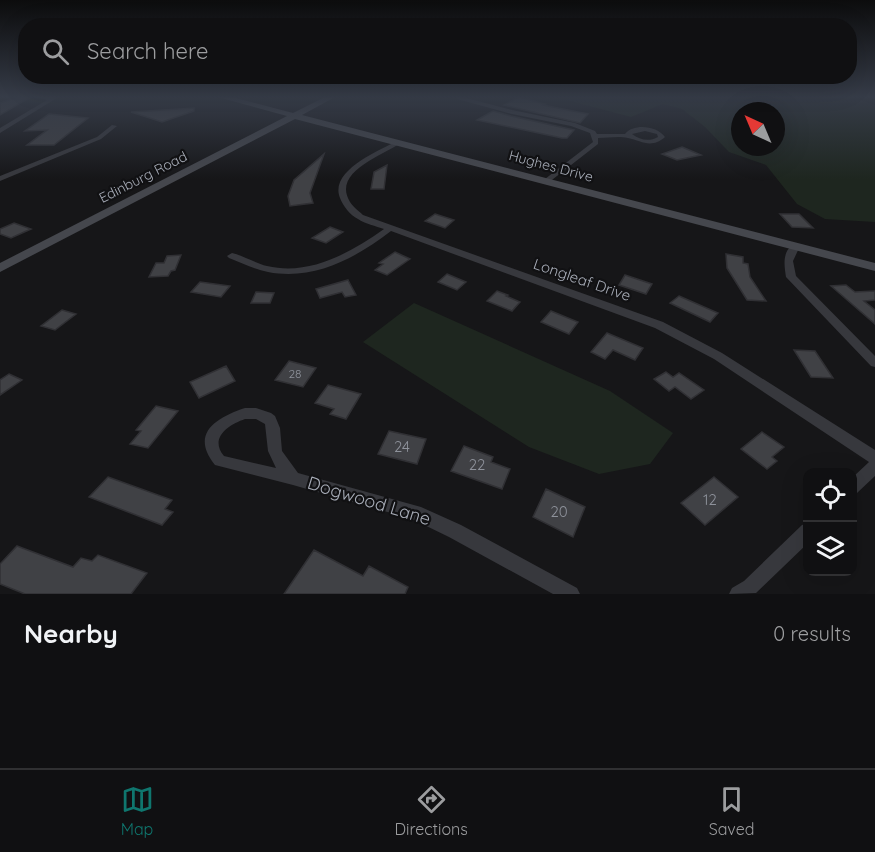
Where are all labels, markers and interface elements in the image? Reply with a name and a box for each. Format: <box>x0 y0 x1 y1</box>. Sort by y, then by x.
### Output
search box <box>18 18 857 84</box>
icon: search <box>39 35 72 68</box>
text: Search here <box>87 37 208 65</box>
north arrow <box>731 102 785 156</box>
street label: Hughes Drive <box>507 146 595 186</box>
street label: Edinburg Road <box>96 147 190 207</box>
street label: Longleaf Drive <box>531 254 633 305</box>
house number: 28 <box>288 366 302 381</box>
house number: 24 <box>394 437 410 456</box>
house number: 22 <box>469 455 485 474</box>
map controls <box>803 468 857 576</box>
button: locate <box>803 468 857 522</box>
street label: Dogwood Lane <box>305 471 433 530</box>
house number: 12 <box>703 490 717 509</box>
house number: 20 <box>550 502 568 521</box>
button: layers <box>803 522 857 576</box>
text: Nearby <box>24 617 118 650</box>
text: 0 results <box>773 621 851 646</box>
tab: Map <box>121 783 154 839</box>
tab: Directions <box>395 783 468 839</box>
tab: Saved <box>709 783 754 839</box>

